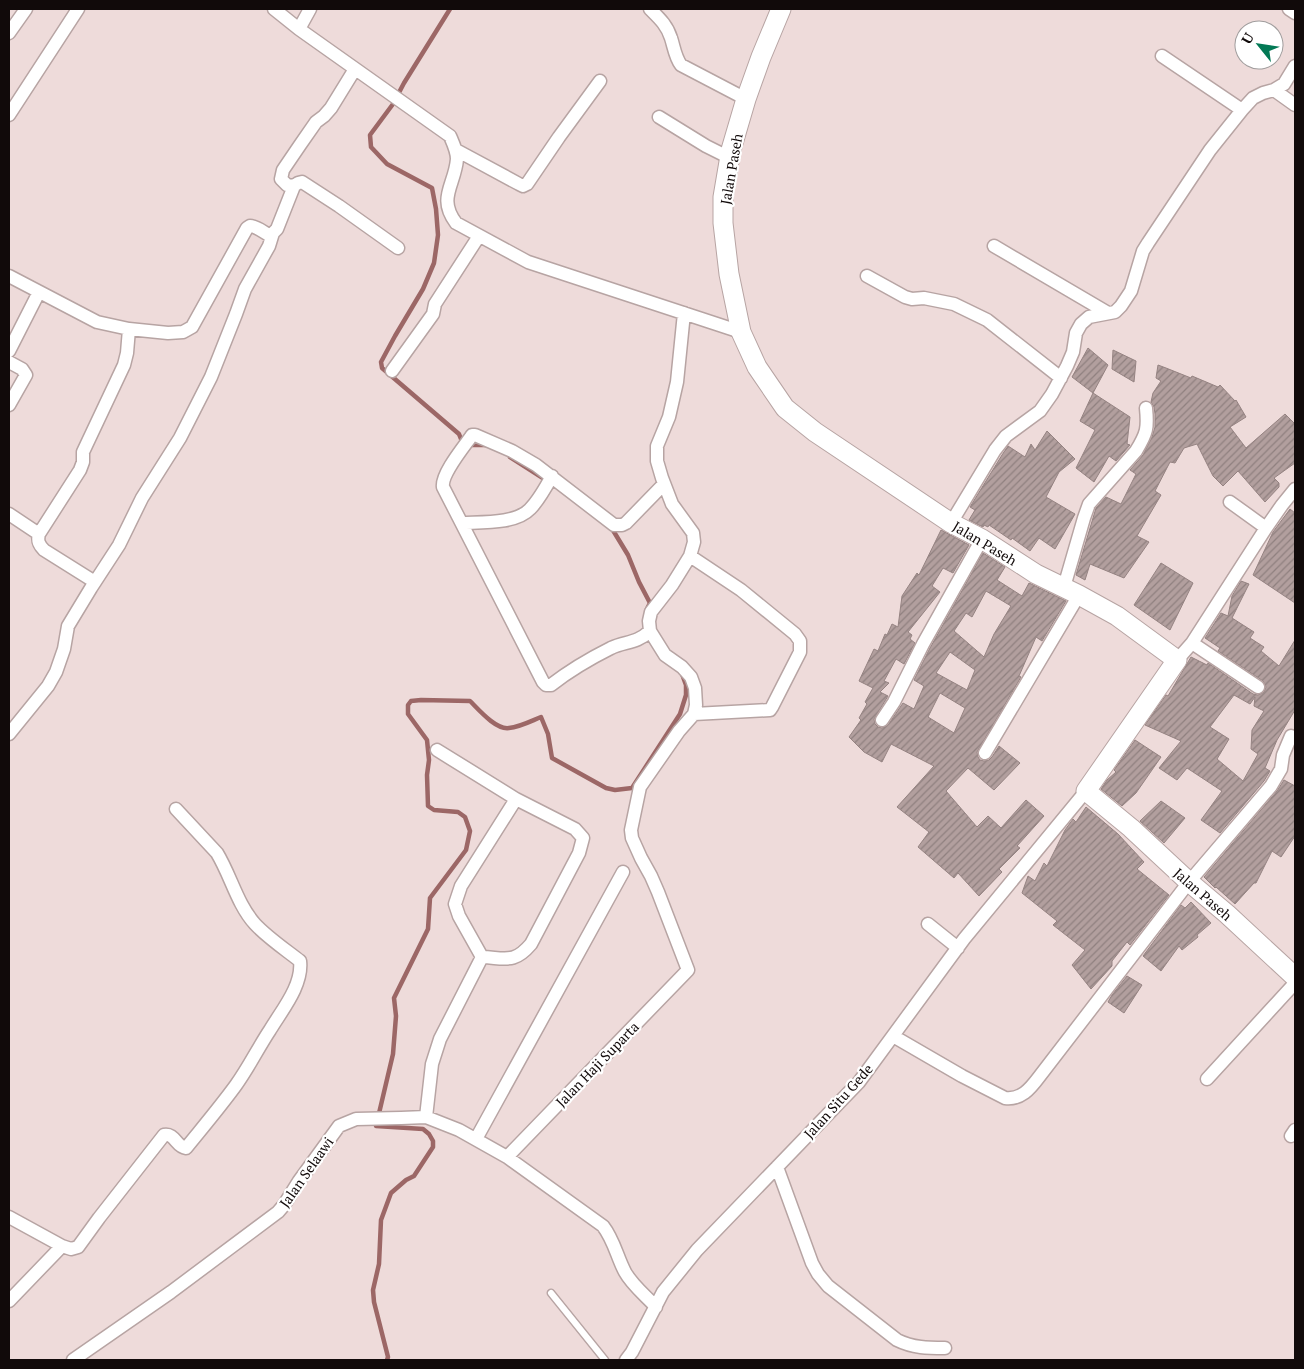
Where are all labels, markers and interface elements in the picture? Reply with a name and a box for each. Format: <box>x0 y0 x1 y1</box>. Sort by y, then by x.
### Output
north arrow <box>1234 20 1284 70</box>
text: U <box>1237 29 1258 47</box>
street label: Jalan Paseh <box>715 132 747 206</box>
street label: Jalan Paseh <box>949 516 1021 570</box>
street label: Jalan Paseh <box>1170 863 1236 925</box>
street label: Jalan Haji Suparta <box>551 1017 643 1111</box>
street label: Jalan Situ Gede <box>799 1059 877 1143</box>
street label: Jalan Selaawi <box>275 1133 337 1211</box>

